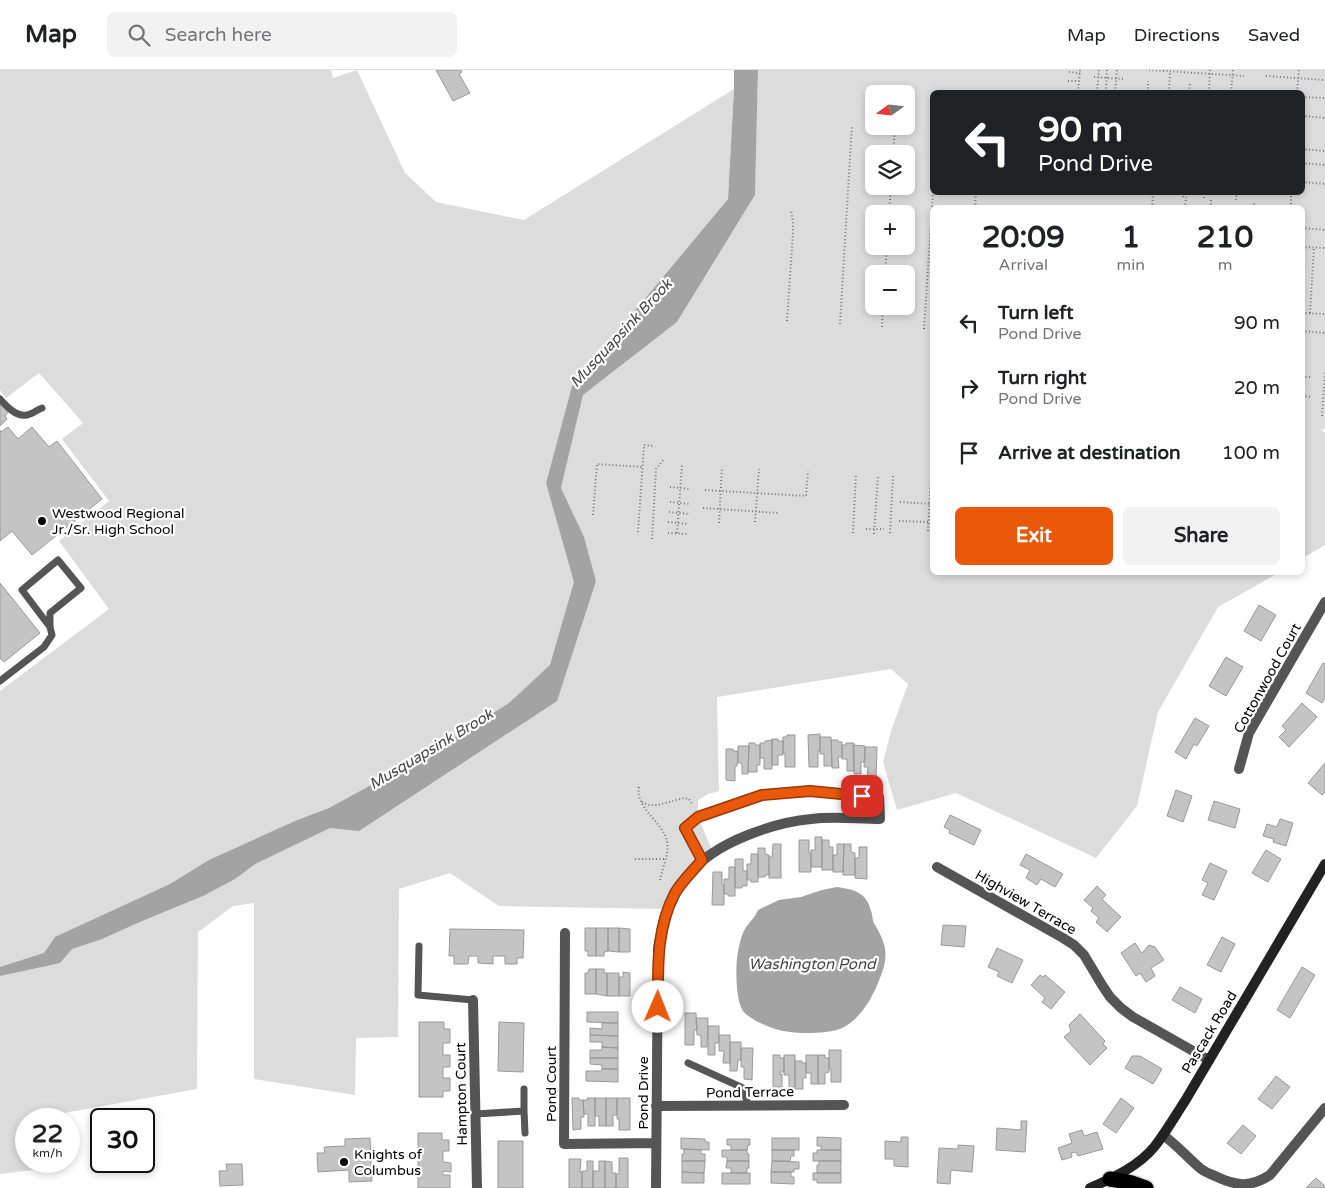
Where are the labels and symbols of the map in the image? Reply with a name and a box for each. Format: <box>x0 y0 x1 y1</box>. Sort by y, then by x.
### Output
north arrow <box>865 85 915 135</box>
water label: Musquapsink Brook <box>566 274 677 391</box>
place label: Westwood Regional Jr./Sr. High School <box>52 505 184 538</box>
marker: Westwood Regional Jr./Sr. High School <box>36 515 48 527</box>
street label: Cottonwood Court <box>1230 620 1305 736</box>
water label: Musquapsink Brook <box>366 704 498 793</box>
pin <box>841 775 883 817</box>
street label: Highview Terrace <box>972 867 1079 938</box>
water label: Washington Pond <box>748 955 877 973</box>
position arrow <box>631 980 683 1032</box>
street label: Pascack Road <box>1178 988 1241 1076</box>
street label: Hampton Court <box>452 1042 471 1146</box>
street label: Pond Court <box>543 1045 560 1122</box>
street label: Pond Drive <box>635 1056 652 1130</box>
street label: Pond Terrace <box>706 1083 794 1102</box>
speed limit sign: 30 <box>90 1108 155 1173</box>
place label: Knights of Columbus <box>354 1146 423 1179</box>
marker: Knights of Columbus <box>338 1156 350 1168</box>

